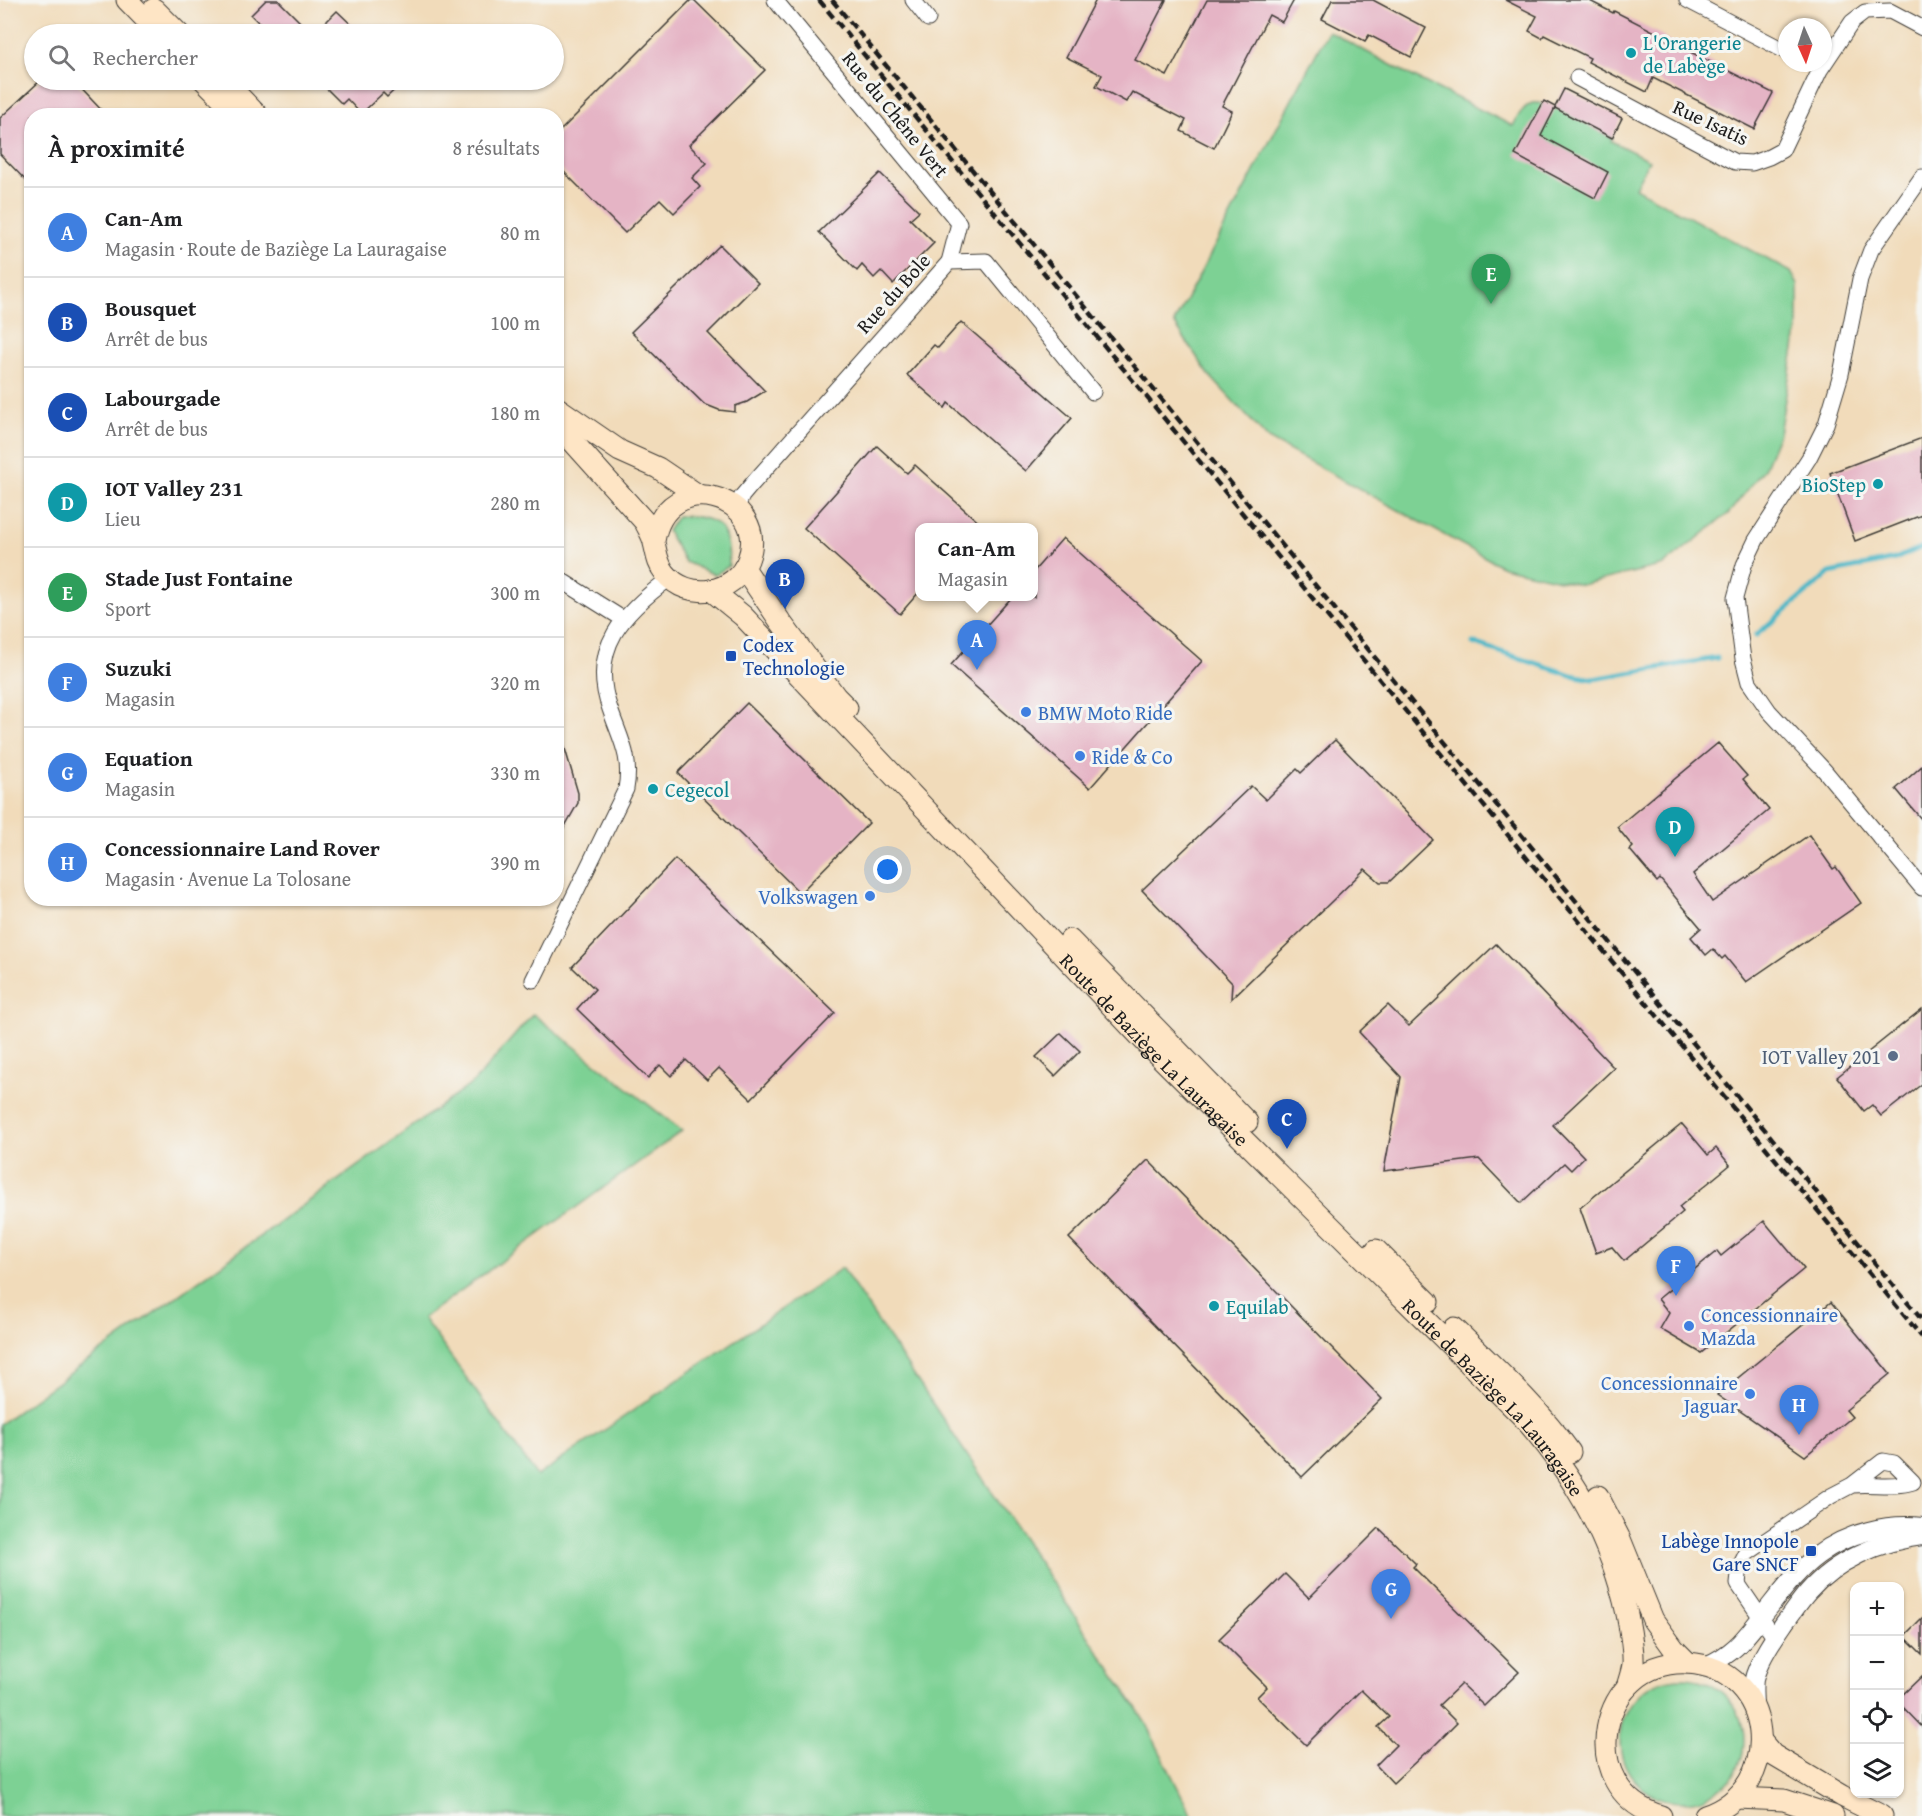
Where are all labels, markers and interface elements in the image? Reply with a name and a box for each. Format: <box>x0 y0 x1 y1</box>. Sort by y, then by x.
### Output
north arrow <box>1778 18 1832 72</box>
search box <box>24 24 564 90</box>
place label: L'Orangerie de Labège <box>1643 28 1741 80</box>
icon: search <box>45 41 78 74</box>
text: Rechercher <box>93 41 198 73</box>
street label: Rue du Chêne Vert <box>836 45 956 183</box>
marker: L'Orangerie de Labège <box>1624 46 1638 60</box>
street label: Rue Isatis <box>1668 92 1754 152</box>
text: À proximité <box>48 128 185 167</box>
text: 8 résultats <box>452 133 540 162</box>
text: Can-Am <box>105 202 183 234</box>
text: A <box>61 218 74 247</box>
text: 80 m <box>500 218 540 247</box>
text: Magasin · Route de Baziège La Lauragaise <box>105 234 447 263</box>
street label: Rue du Bole <box>849 247 937 339</box>
pin: E <box>1472 254 1510 304</box>
text: Bousquet <box>105 292 196 324</box>
text: B <box>61 308 74 337</box>
text: 100 m <box>490 308 540 337</box>
text: Arrêt de bus <box>105 324 208 353</box>
text: Labourgade <box>105 382 221 414</box>
text: C <box>62 398 73 427</box>
text: 180 m <box>490 398 540 427</box>
text: Arrêt de bus <box>105 414 208 443</box>
place label: BioStep <box>1802 470 1866 499</box>
text: IOT Valley 231 <box>105 472 244 504</box>
marker: BioStep <box>1871 477 1885 491</box>
text: D <box>61 488 74 517</box>
text: 280 m <box>490 488 540 517</box>
text: Lieu <box>105 504 141 533</box>
popup <box>915 523 1038 601</box>
text: Can-Am <box>938 532 1015 564</box>
pin: B <box>766 560 804 609</box>
text: Stade Just Fontaine <box>105 562 293 594</box>
text: Magasin <box>938 564 1008 593</box>
text: E <box>62 578 73 607</box>
text: 300 m <box>490 578 540 607</box>
text: Sport <box>105 594 151 623</box>
pin: A <box>958 620 996 670</box>
place label: Codex Technologie <box>743 630 845 682</box>
marker: Codex Technologie <box>724 649 738 663</box>
text: Suzuki <box>105 652 172 684</box>
text: F <box>62 668 73 697</box>
text: 320 m <box>490 668 540 697</box>
text: Magasin <box>105 684 175 713</box>
place label: BMW Moto Ride <box>1038 698 1173 727</box>
marker: BMW Moto Ride <box>1019 705 1033 719</box>
text: Equation <box>105 742 193 774</box>
place label: Ride & Co <box>1092 742 1173 771</box>
marker: Ride & Co <box>1073 749 1087 763</box>
text: G <box>61 758 74 787</box>
text: 330 m <box>490 758 540 787</box>
text: Magasin <box>105 774 175 803</box>
place label: Cegecol <box>665 775 730 804</box>
marker: Cegecol <box>646 782 660 796</box>
pin: D <box>1656 808 1694 857</box>
text: Concessionnaire Land Rover <box>105 832 380 864</box>
text: H <box>61 848 74 877</box>
text: 390 m <box>490 848 540 877</box>
your location <box>873 855 902 884</box>
text: Magasin · Avenue La Tolosane <box>105 864 351 893</box>
place label: Volkswagen <box>758 882 858 911</box>
marker: Volkswagen <box>863 889 877 903</box>
street label: Route de Baziège La Lauragaise <box>1054 946 1256 1152</box>
place label: IOT Valley 201 <box>1762 1042 1881 1071</box>
marker: IOT Valley 201 <box>1886 1049 1900 1063</box>
pin: C <box>1268 1100 1306 1149</box>
pin: F <box>1656 1246 1696 1296</box>
street label: Route de Baziège La Lauragaise <box>1396 1291 1592 1501</box>
place label: Equilab <box>1226 1292 1289 1321</box>
marker: Equilab <box>1207 1299 1221 1313</box>
place label: Concessionnaire Mazda <box>1701 1300 1838 1352</box>
marker: Concessionnaire Mazda <box>1682 1319 1696 1333</box>
place label: Concessionnaire Jaguar <box>1601 1368 1738 1420</box>
pin: H <box>1780 1386 1818 1435</box>
marker: Concessionnaire Jaguar <box>1743 1387 1757 1401</box>
place label: Labège Innopole Gare SNCF <box>1662 1526 1799 1578</box>
marker: Labège Innopole Gare SNCF <box>1804 1544 1818 1558</box>
pin: G <box>1372 1570 1410 1619</box>
map controls <box>1850 1582 1904 1798</box>
button: + <box>1850 1582 1904 1636</box>
button: − <box>1850 1636 1904 1690</box>
button: locate <box>1850 1690 1904 1744</box>
button: layers <box>1850 1744 1904 1798</box>

